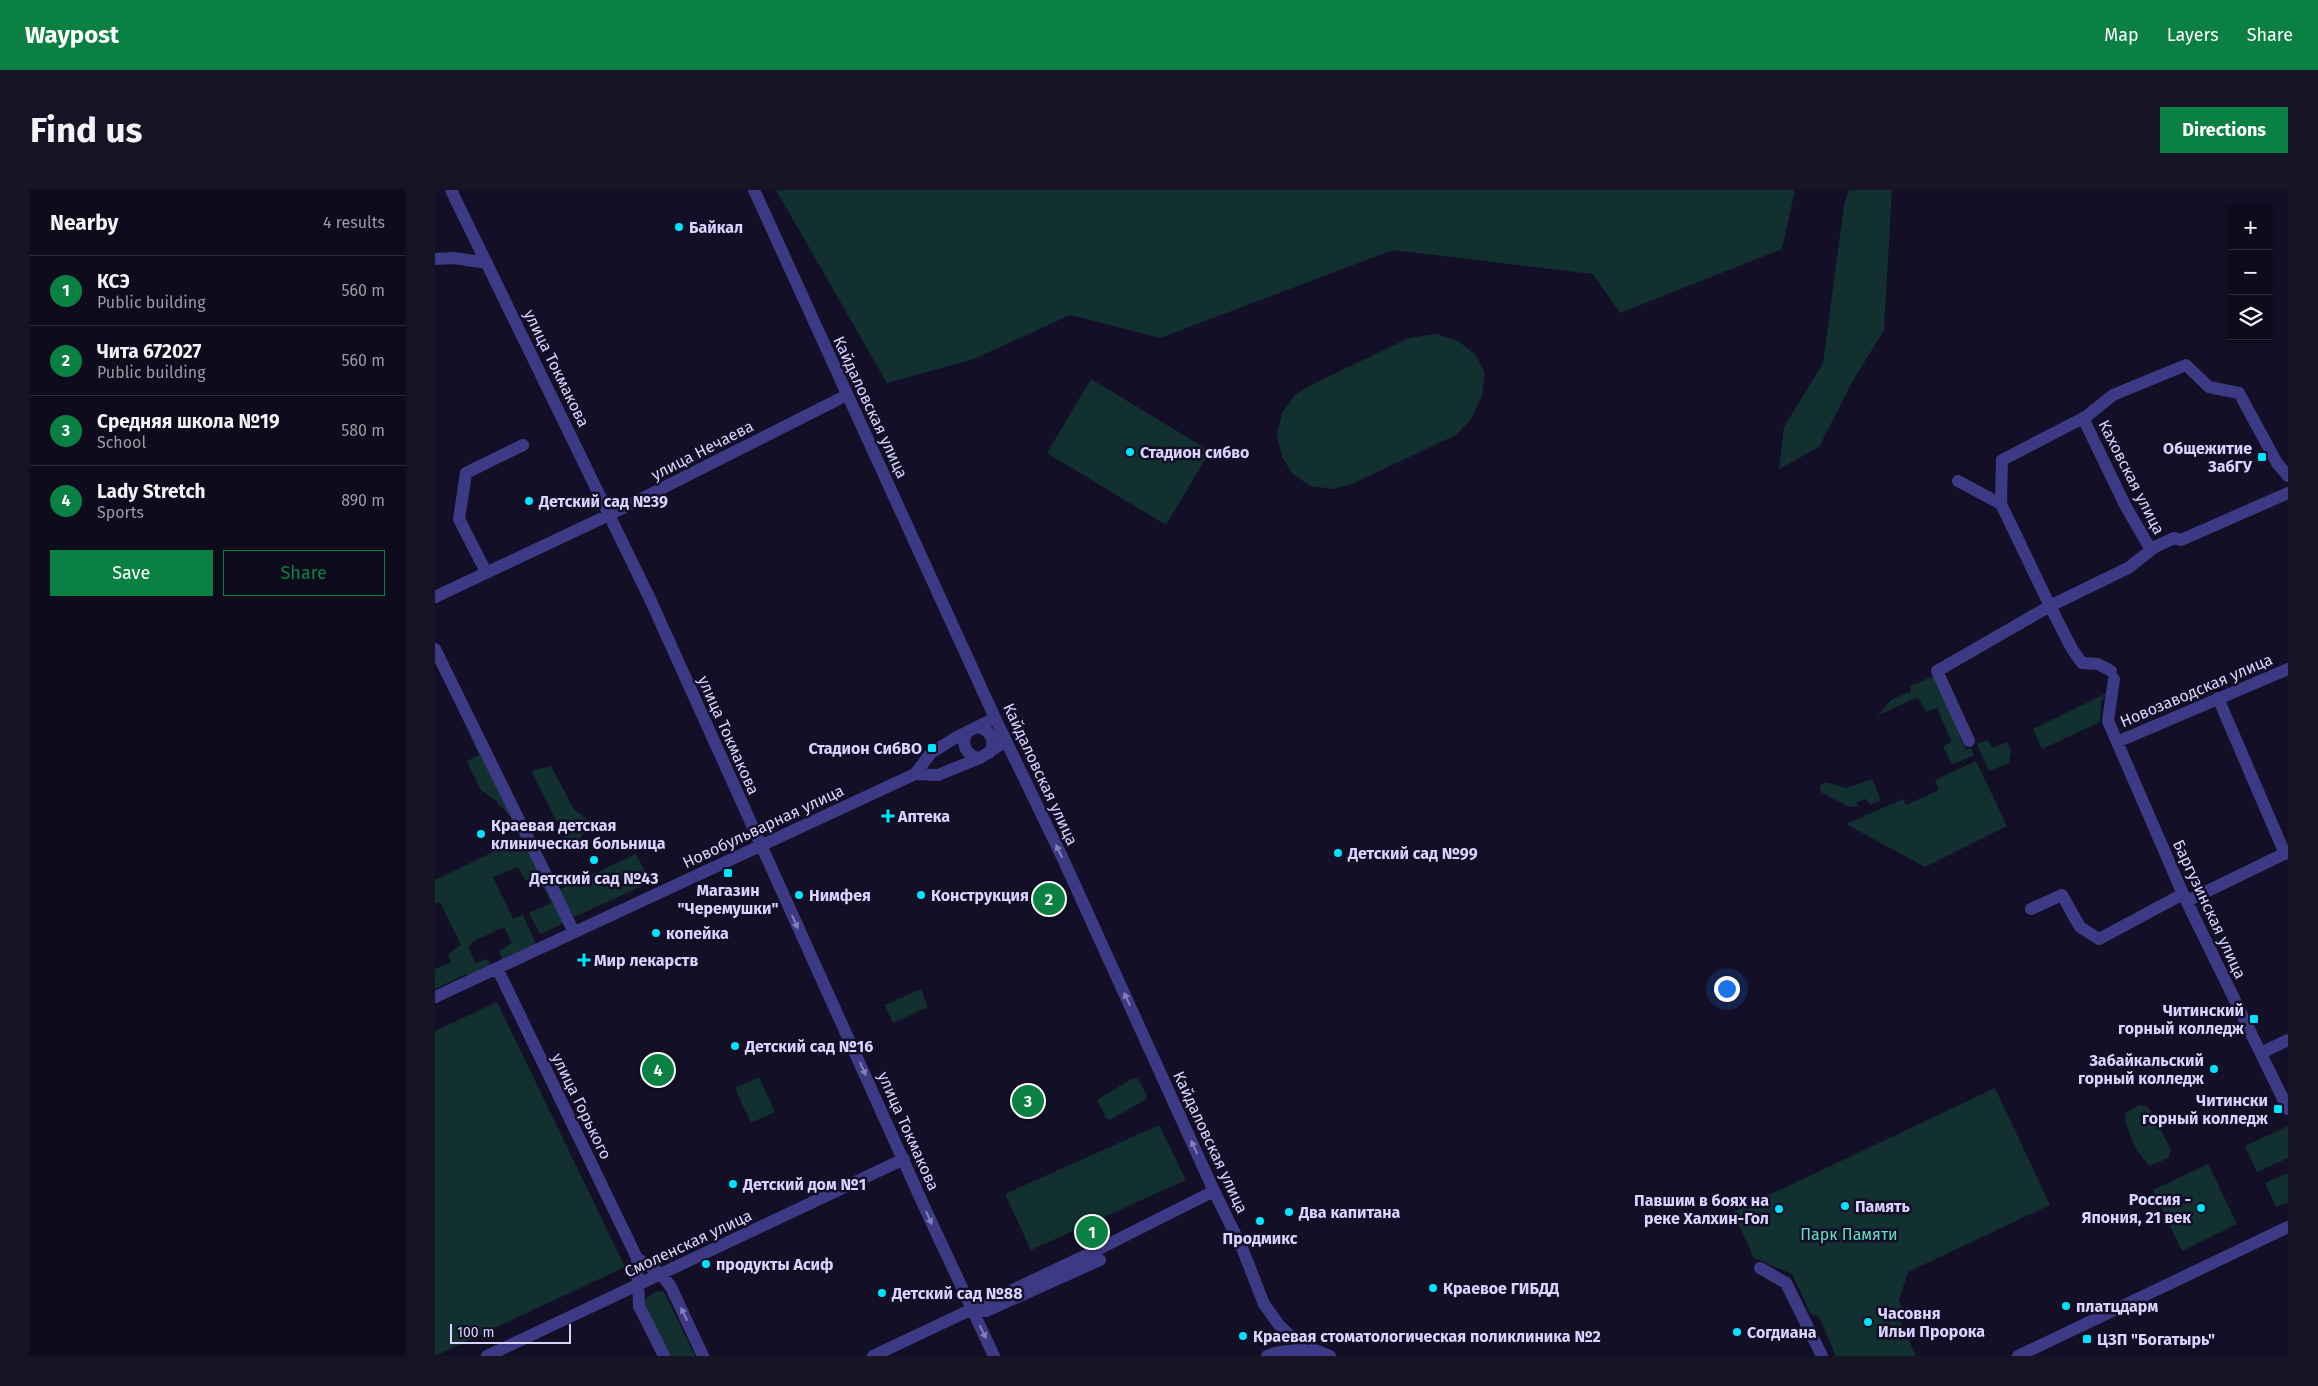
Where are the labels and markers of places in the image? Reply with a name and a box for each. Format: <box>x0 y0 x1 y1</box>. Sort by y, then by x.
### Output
place label: Байкал <box>689 218 743 237</box>
marker: Байкал <box>673 221 685 233</box>
place label: Общежитие ЗабГУ <box>2163 439 2253 476</box>
place label: Стадион сибво <box>1140 443 1249 462</box>
marker: Стадион сибво <box>1124 446 1136 458</box>
marker: Общежитие ЗабГУ <box>2256 451 2268 463</box>
place label: Детский сад №39 <box>538 492 668 511</box>
marker: Детский сад №39 <box>523 495 535 507</box>
place label: Стадион СибВО <box>808 739 922 758</box>
marker: Стадион СибВО <box>926 742 938 754</box>
place label: Аптека <box>897 807 950 826</box>
marker: Аптека <box>882 810 894 822</box>
place label: Краевая детская клиническая больница <box>491 816 666 853</box>
marker: Краевая детская клиническая больница <box>475 828 487 840</box>
place label: Детский сад №99 <box>1347 844 1478 863</box>
marker: Детский сад №99 <box>1332 847 1344 859</box>
marker: Детский сад №43 <box>588 854 600 866</box>
marker: Магазин "Черемушки" <box>722 867 734 879</box>
place label: Детский сад №43 <box>529 869 658 888</box>
pin: 2 <box>1033 880 1065 918</box>
place label: Магазин "Черемушки" <box>677 881 779 918</box>
place label: Нимфея <box>809 886 871 905</box>
place label: Конструкция <box>931 886 1029 905</box>
marker: Нимфея <box>793 889 805 901</box>
marker: Конструкция <box>915 889 927 901</box>
place label: копейка <box>666 924 729 943</box>
marker: копейка <box>650 927 662 939</box>
place label: Мир лекарств <box>594 951 698 970</box>
marker: Мир лекарств <box>578 954 590 966</box>
place label: Читинский горный колледж <box>2118 1001 2245 1038</box>
marker: Читинский горный колледж <box>2248 1013 2260 1025</box>
place label: Детский сад №16 <box>744 1037 873 1056</box>
marker: Детский сад №16 <box>729 1040 741 1052</box>
pin: 4 <box>642 1051 674 1089</box>
place label: Забайкальский горный колледж <box>2078 1051 2205 1088</box>
marker: Забайкальский горный колледж <box>2208 1063 2220 1075</box>
pin: 3 <box>1012 1082 1044 1120</box>
place label: Читински горный колледж <box>2142 1091 2269 1128</box>
marker: Читински горный колледж <box>2272 1103 2284 1115</box>
place label: Детский дом №1 <box>742 1175 866 1194</box>
marker: Детский дом №1 <box>727 1178 739 1190</box>
place label: Россия - Япония, 21 век <box>2082 1190 2191 1227</box>
place label: Павшим в боях на реке Халхин-Гол <box>1634 1191 1769 1228</box>
place label: Память <box>1855 1197 1911 1216</box>
marker: Память <box>1839 1200 1851 1212</box>
marker: Россия - Япония, 21 век <box>2195 1202 2207 1214</box>
place label: Два капитана <box>1298 1203 1401 1222</box>
marker: Павшим в боях на реке Халхин-Гол <box>1773 1203 1785 1215</box>
marker: Два капитана <box>1283 1206 1295 1218</box>
pin: 1 <box>1076 1213 1108 1251</box>
marker: Продмикс <box>1254 1215 1266 1227</box>
place label: Продмикс <box>1223 1229 1298 1248</box>
place label: продукты Асиф <box>716 1255 834 1274</box>
marker: продукты Асиф <box>700 1258 712 1270</box>
place label: Краевое ГИБДД <box>1443 1279 1559 1298</box>
marker: Краевое ГИБДД <box>1427 1282 1439 1294</box>
place label: Детский сад №88 <box>891 1284 1022 1303</box>
marker: Детский сад №88 <box>876 1287 888 1299</box>
place label: платцдарм <box>2076 1297 2158 1316</box>
marker: платцдарм <box>2060 1300 2072 1312</box>
place label: Часовня Ильи Пророка <box>1878 1304 1985 1341</box>
marker: Часовня Ильи Пророка <box>1862 1316 1874 1328</box>
place label: Согдиана <box>1747 1323 1817 1342</box>
marker: Согдиана <box>1731 1326 1743 1338</box>
place label: Краевая стоматологическая поликлиника №2 <box>1253 1327 1601 1346</box>
marker: Краевая стоматологическая поликлиника №2 <box>1237 1330 1249 1342</box>
place label: ЦЗП "Богатырь" <box>2097 1330 2215 1349</box>
marker: ЦЗП "Богатырь" <box>2081 1333 2093 1345</box>

